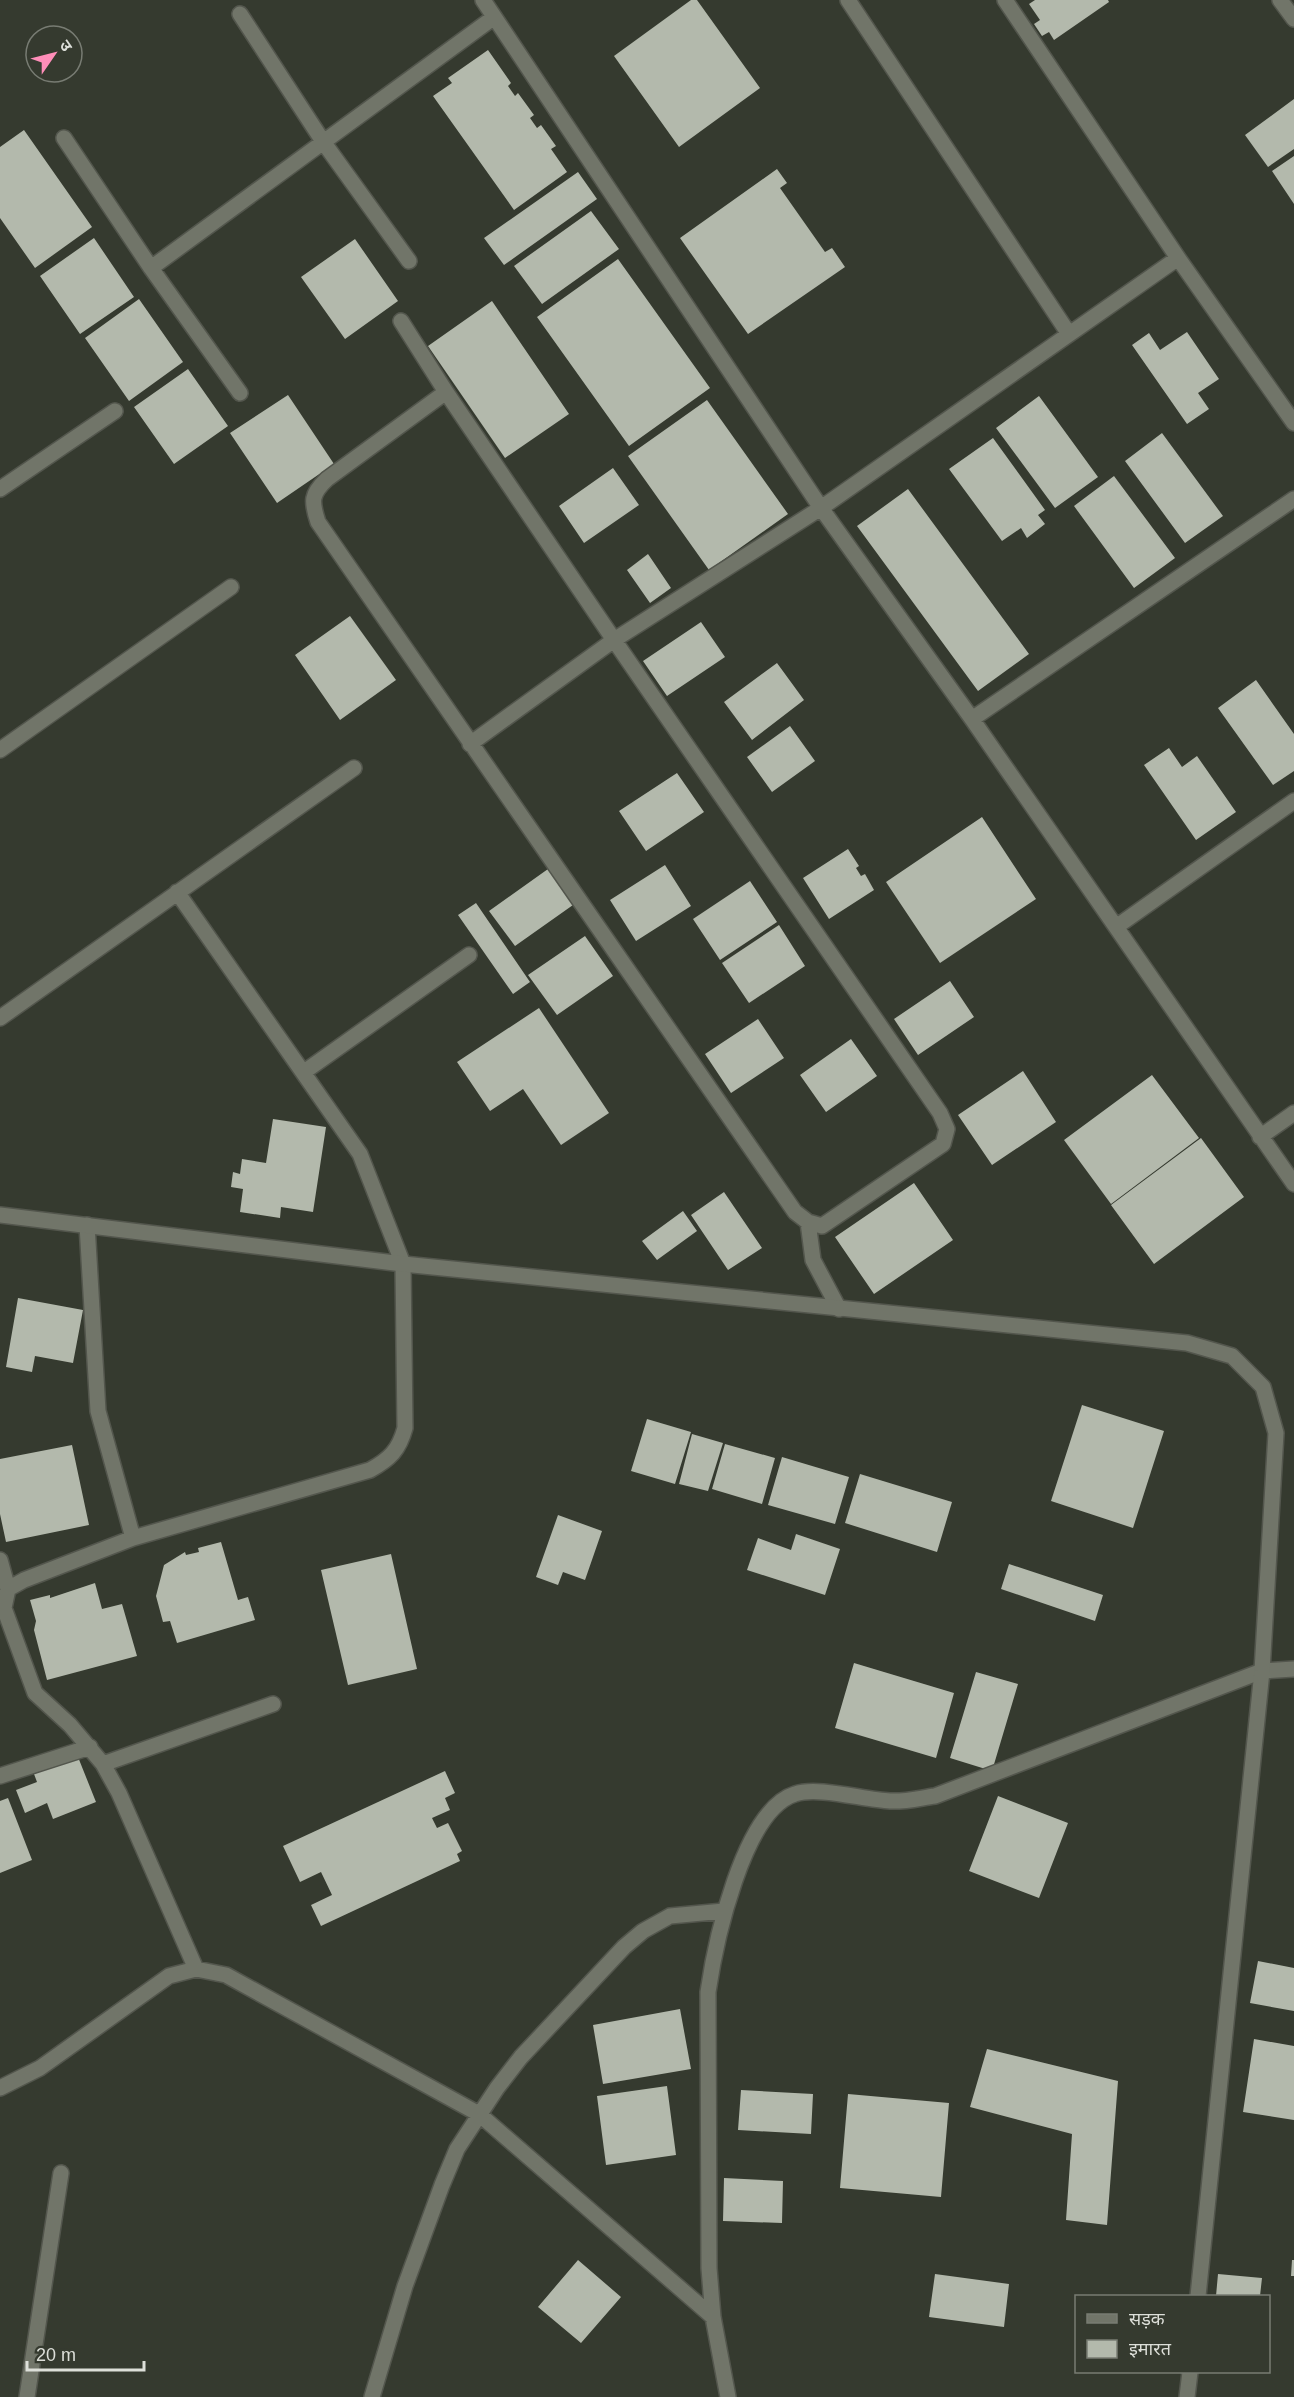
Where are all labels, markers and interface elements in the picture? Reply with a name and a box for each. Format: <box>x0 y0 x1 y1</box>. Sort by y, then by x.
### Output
north arrow <box>24 24 84 84</box>
text: उ <box>56 37 76 55</box>
legend <box>1075 2295 1270 2373</box>
text: सड़क <box>1129 2309 1166 2329</box>
scale bar <box>27 2334 144 2372</box>
text: इमारत <box>1129 2339 1172 2359</box>
text: 20 m <box>36 2345 76 2365</box>

